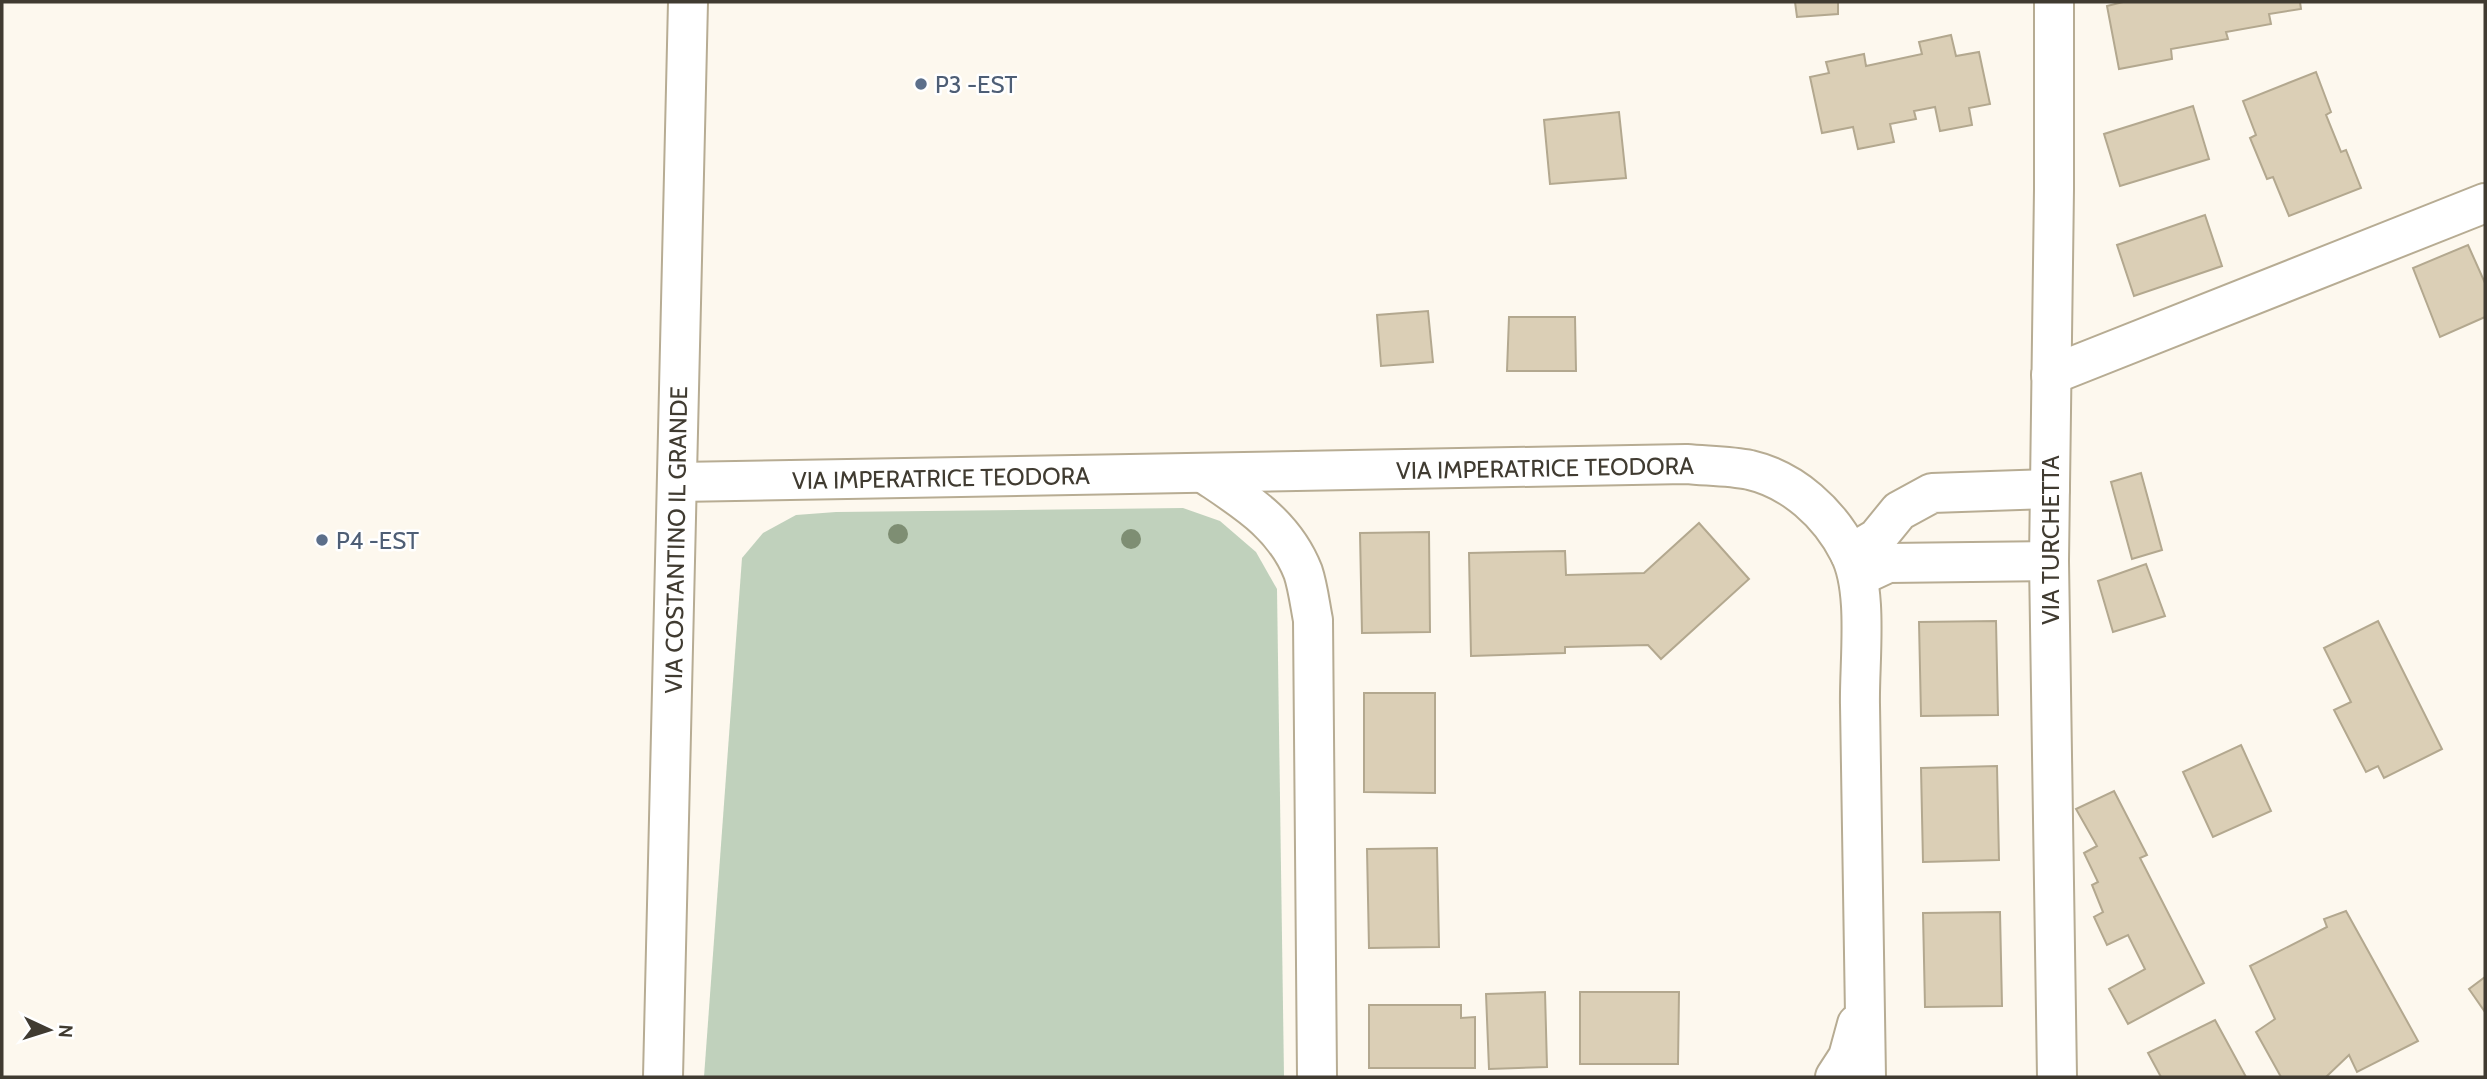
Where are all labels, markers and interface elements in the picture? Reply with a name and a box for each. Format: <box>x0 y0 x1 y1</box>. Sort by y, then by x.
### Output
place label: P3 -EST <box>935 70 1017 99</box>
marker: P3 -EST <box>913 76 929 92</box>
street label: VIA COSTANTINO IL GRANDE <box>659 386 693 694</box>
street label: VIA IMPERATRICE TEODORA <box>1396 451 1694 485</box>
street label: VIA TURCHETTA <box>2036 455 2065 625</box>
street label: VIA IMPERATRICE TEODORA <box>792 461 1090 495</box>
place label: P4 -EST <box>336 526 419 555</box>
marker: P4 -EST <box>314 532 330 548</box>
north arrow <box>14 995 84 1065</box>
text: N <box>54 1024 77 1039</box>

